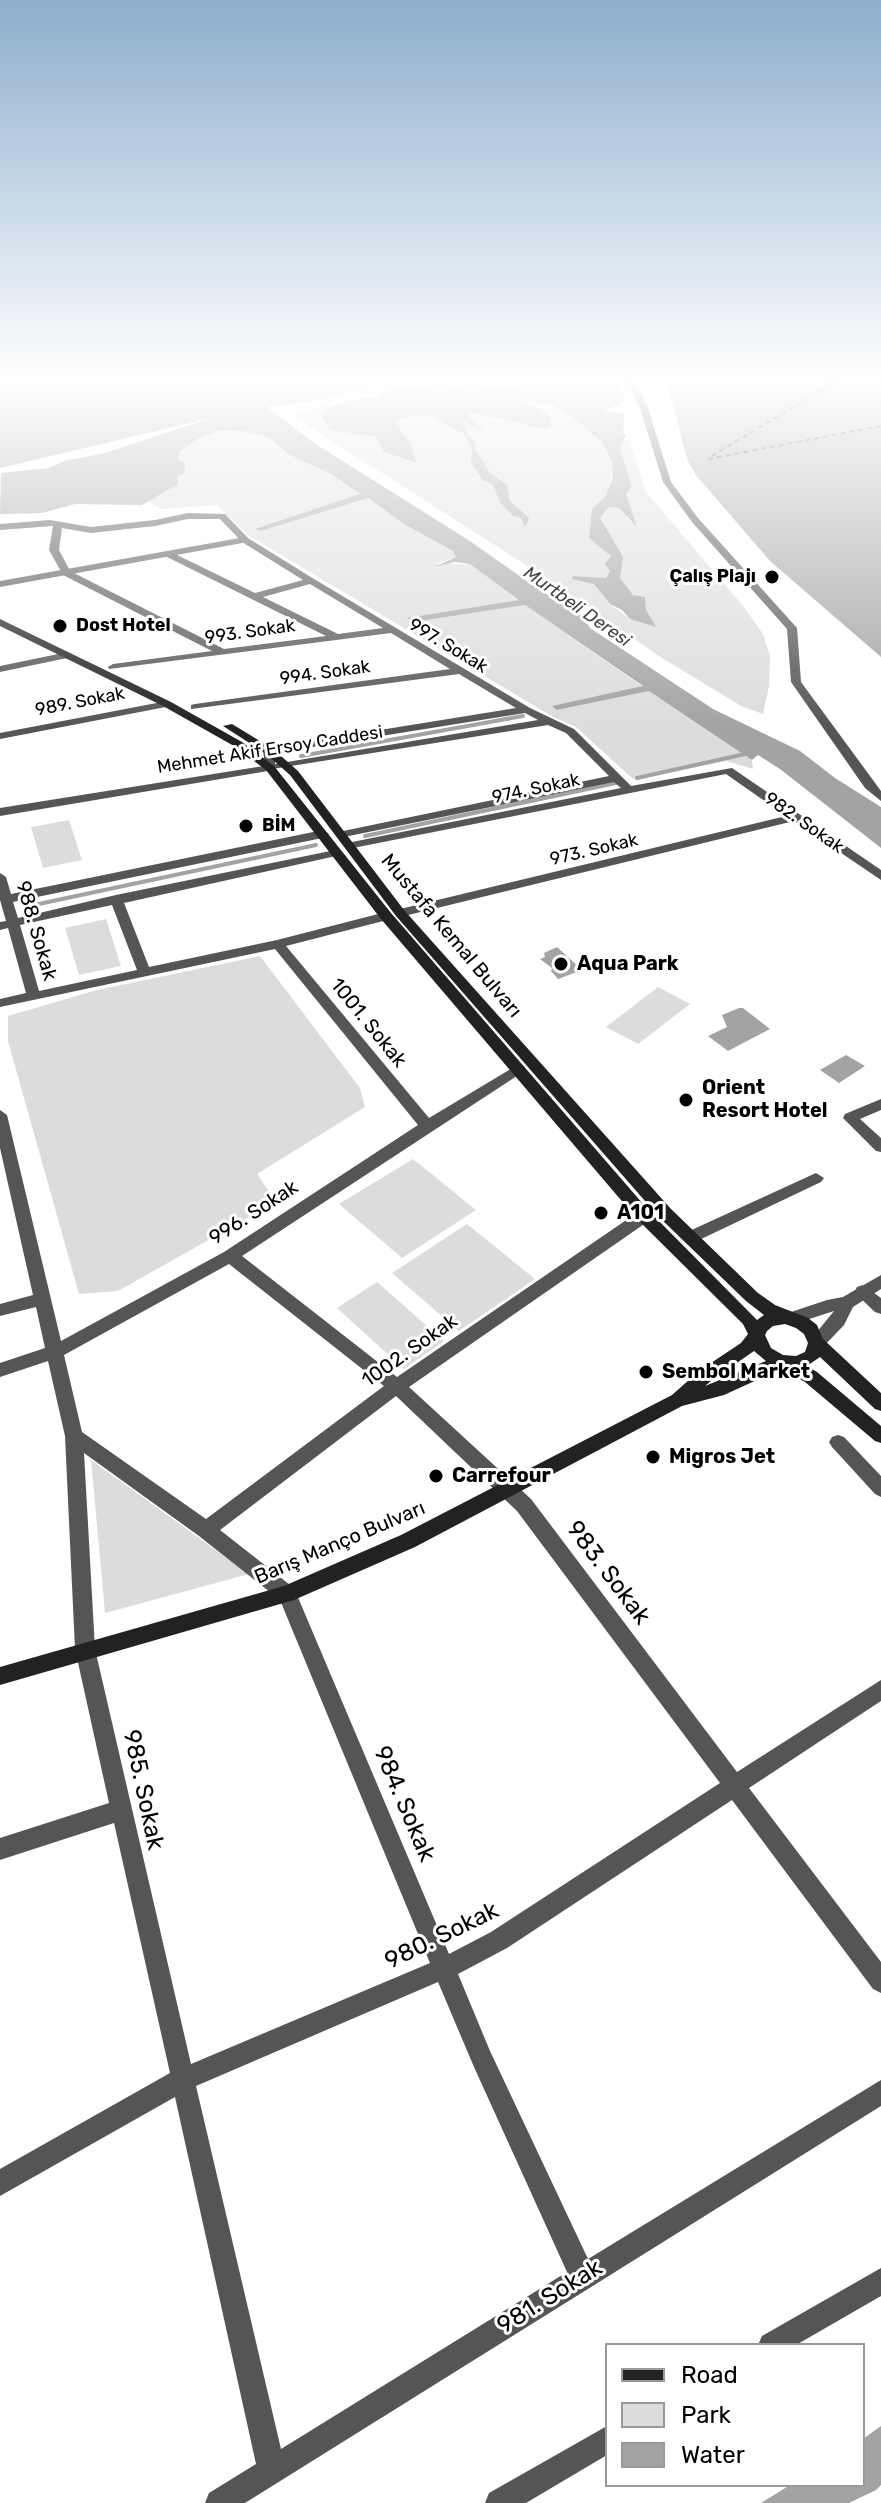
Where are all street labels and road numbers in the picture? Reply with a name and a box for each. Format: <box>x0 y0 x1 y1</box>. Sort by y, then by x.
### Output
street label: 997. Sokak <box>405 614 491 678</box>
street label: 993. Sokak <box>204 615 296 649</box>
street label: 994. Sokak <box>279 656 371 690</box>
street label: 989. Sokak <box>34 683 126 721</box>
street label: Mehmet Akif Ersoy Caddesi <box>156 721 384 779</box>
street label: 974. Sokak <box>490 769 582 809</box>
street label: 982. Sokak <box>760 788 848 858</box>
street label: 973. Sokak <box>548 829 640 871</box>
street label: Mustafa Kemal Bulvarı <box>376 849 526 1023</box>
street label: 988. Sokak <box>10 878 62 984</box>
street label: 1001. Sokak <box>325 974 411 1072</box>
street label: 996. Sokak <box>205 1175 303 1251</box>
street label: 1002. Sokak <box>358 1309 462 1393</box>
street label: Barış Manço Bulvarı <box>251 1496 429 1590</box>
street label: 983. Sokak <box>560 1515 656 1631</box>
street label: 985. Sokak <box>116 1727 170 1853</box>
street label: 984. Sokak <box>367 1742 441 1866</box>
street label: 980. Sokak <box>381 1896 503 1976</box>
street label: 981. Sokak <box>492 2253 608 2341</box>

